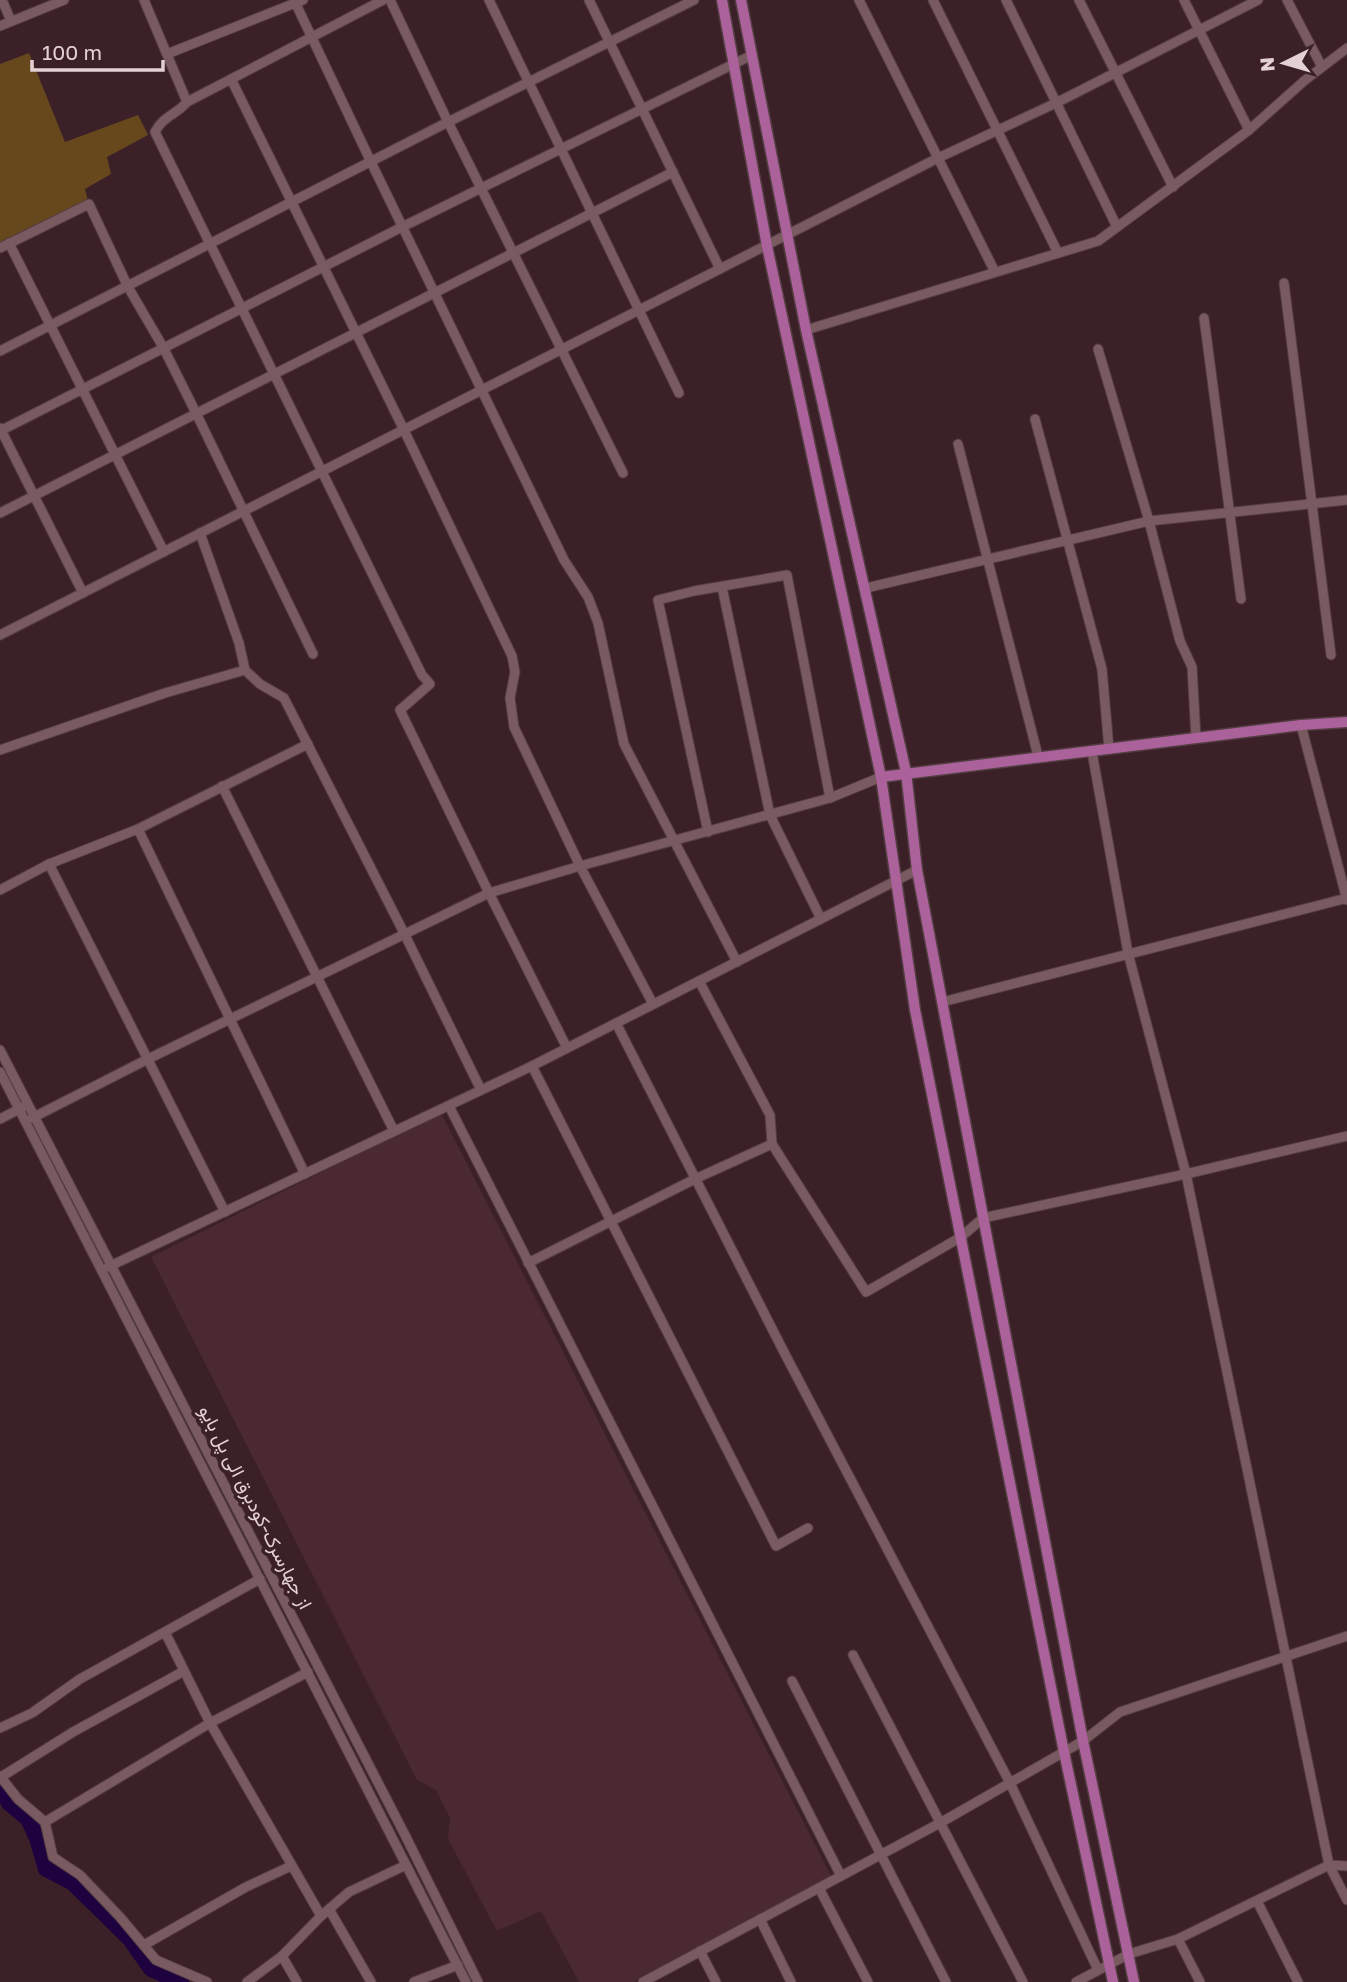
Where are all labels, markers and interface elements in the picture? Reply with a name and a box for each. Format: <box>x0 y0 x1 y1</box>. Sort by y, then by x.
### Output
scale bar <box>32 28 163 72</box>
north arrow <box>1249 28 1319 98</box>
text: 100 m <box>42 39 102 65</box>
text: N <box>1254 56 1279 73</box>
street label: از جهارسرک-کودبرق الی پل بایو <box>192 1401 318 1614</box>

